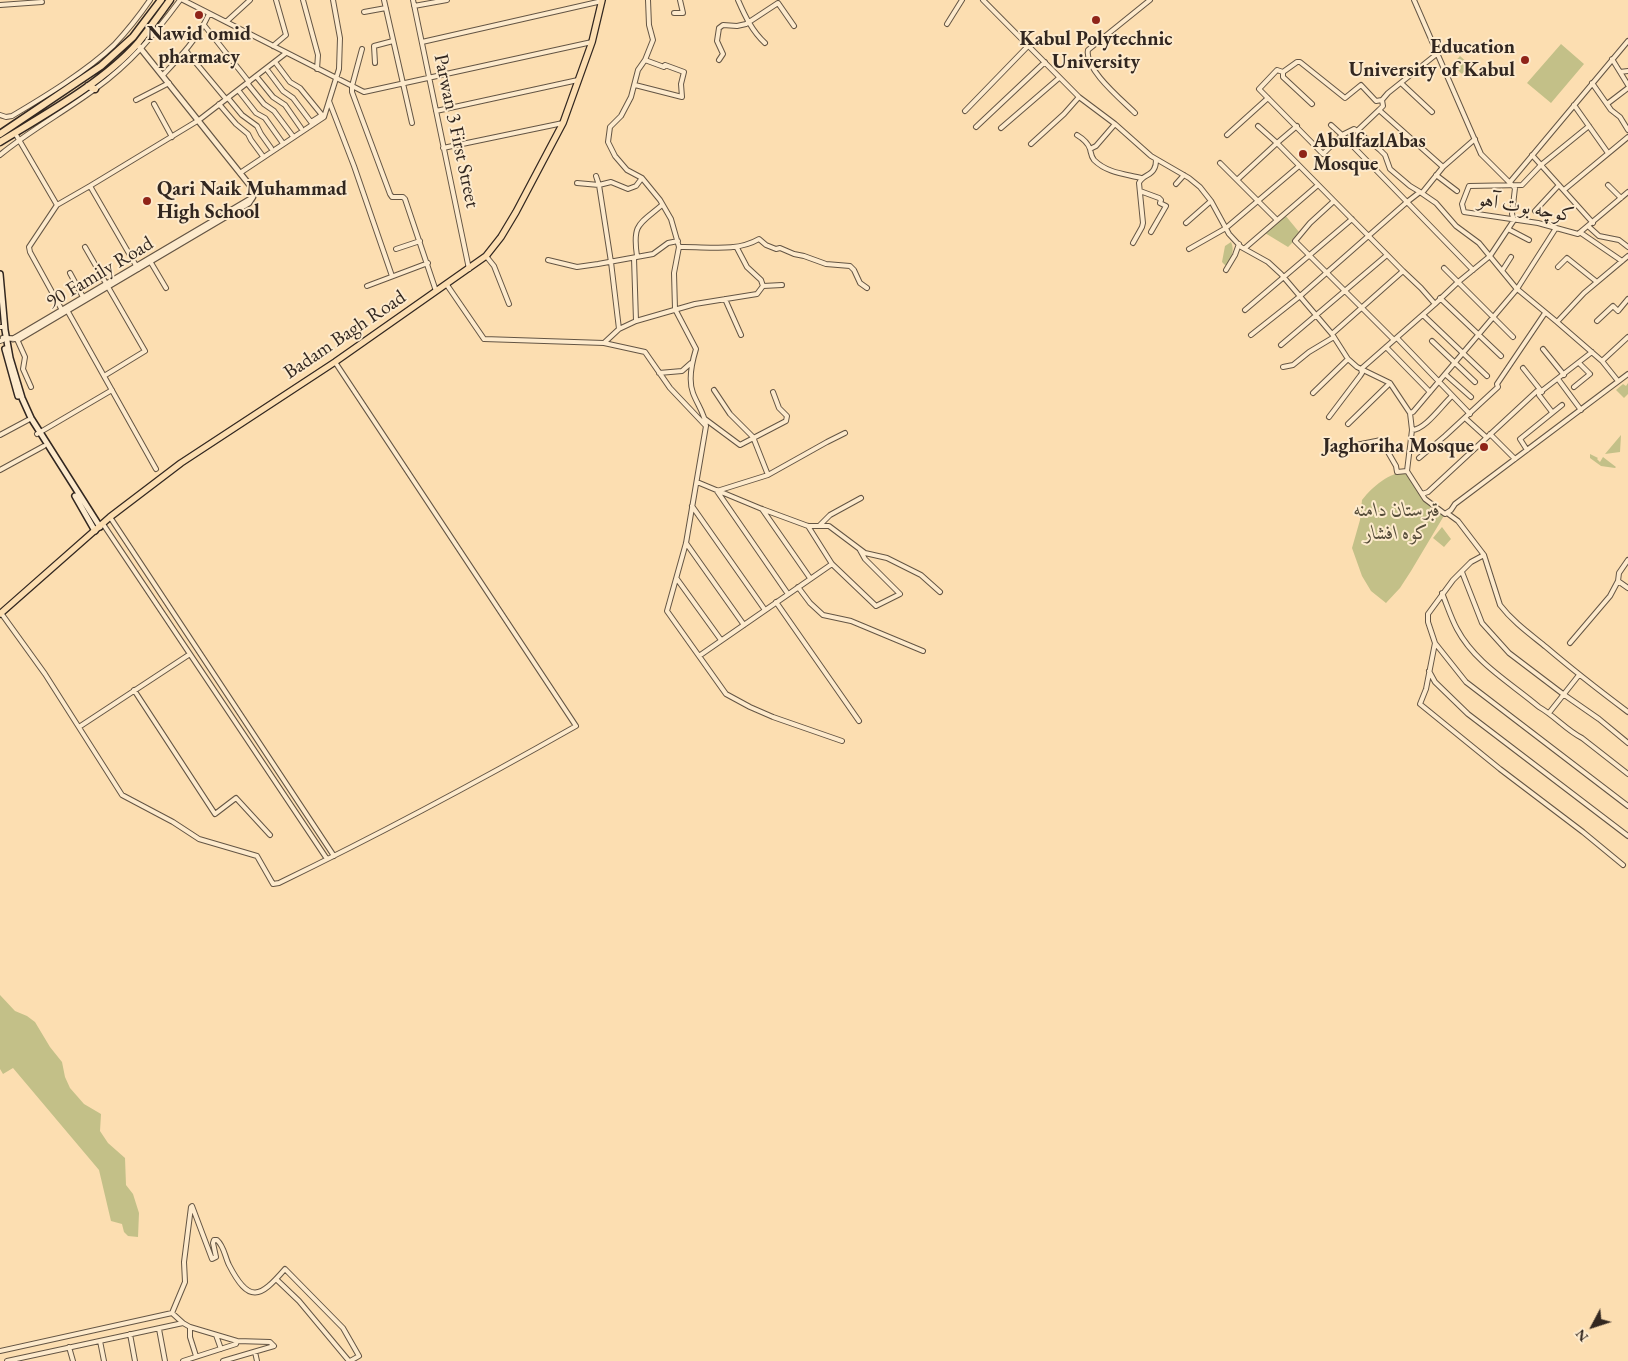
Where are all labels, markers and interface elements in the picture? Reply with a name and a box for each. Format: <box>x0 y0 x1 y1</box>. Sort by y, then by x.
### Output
marker: Nawid omid pharmacy <box>193 9 205 21</box>
marker: Kabul Polytechnic University <box>1090 14 1102 26</box>
place label: Nawid omid pharmacy <box>147 23 251 70</box>
place label: Kabul Polytechnic University <box>1019 28 1173 75</box>
place label: Education University of Kabul <box>1349 36 1515 83</box>
street label: Parwan 3 First Street <box>428 52 484 210</box>
marker: Education University of Kabul <box>1519 54 1531 66</box>
place label: AbulfazlAbas Mosque <box>1313 130 1426 177</box>
marker: AbulfazlAbas Mosque <box>1297 148 1309 160</box>
place label: Qari Naik Muhammad High School <box>157 178 347 225</box>
street label: کوچه بوت آهو <box>1476 188 1576 228</box>
marker: Qari Naik Muhammad High School <box>141 195 153 207</box>
street label: 90 Family Road <box>42 232 158 314</box>
street label: Badam Bagh Road <box>279 285 411 385</box>
place label: Jaghoriha Mosque <box>1323 435 1474 459</box>
marker: Jaghoriha Mosque <box>1478 441 1490 453</box>
park label: قبرستان دامنه کوه افشار <box>1354 499 1440 546</box>
north arrow <box>1568 1301 1618 1351</box>
text: N <box>1571 1326 1592 1346</box>

